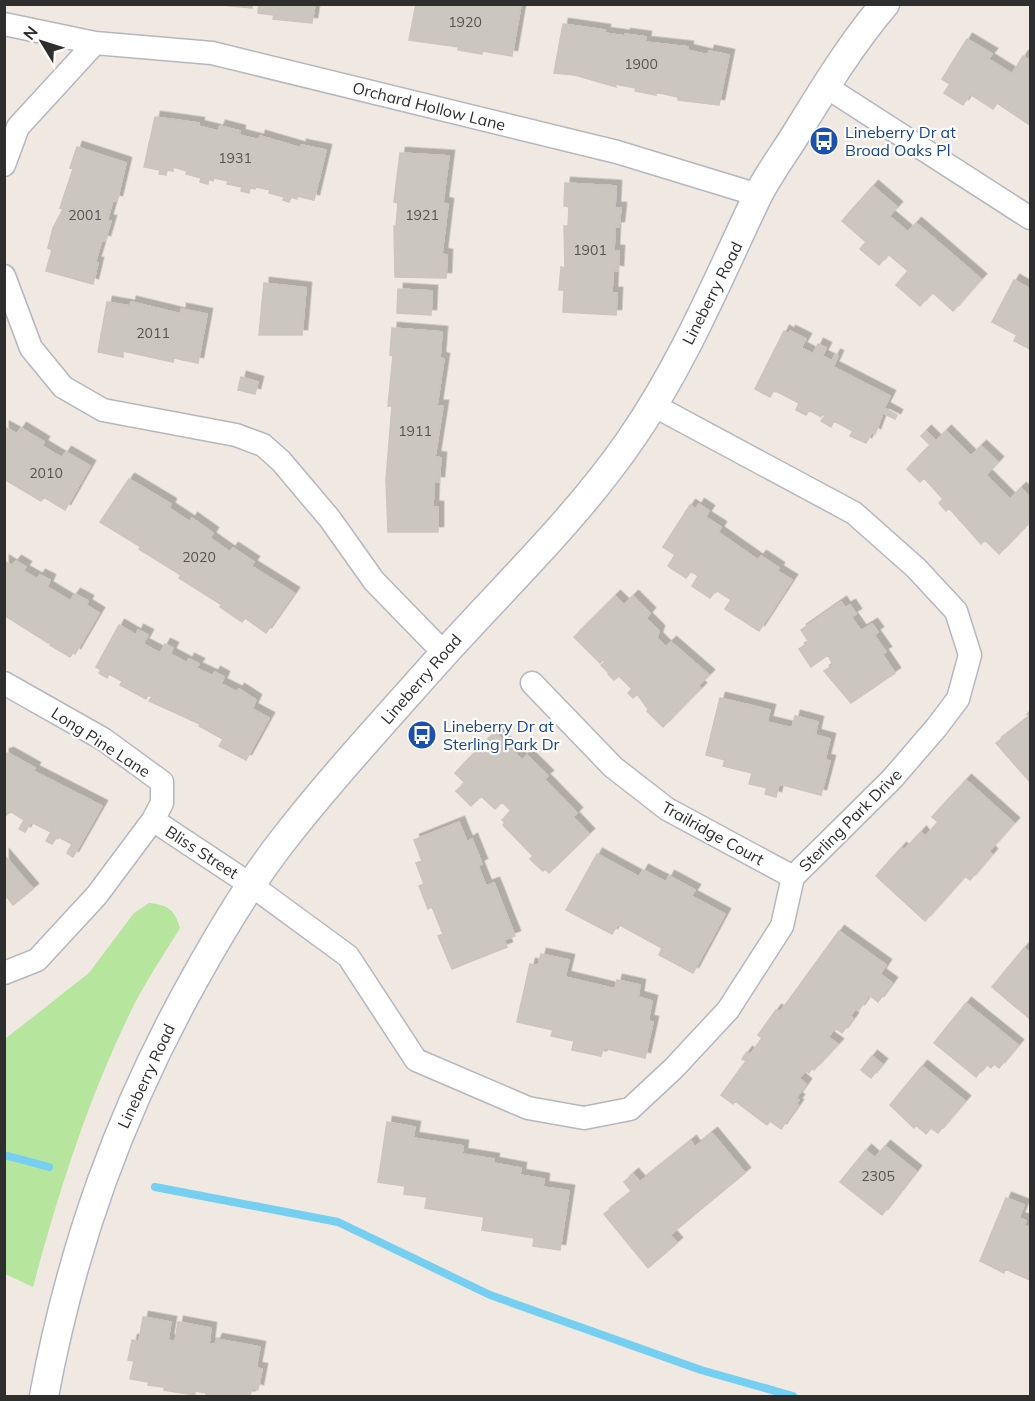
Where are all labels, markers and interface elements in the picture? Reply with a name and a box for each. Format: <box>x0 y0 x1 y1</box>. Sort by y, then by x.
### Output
north arrow <box>12 12 72 72</box>
house number: 1920 <box>448 13 482 31</box>
text: N <box>19 22 42 44</box>
house number: 1900 <box>624 55 658 73</box>
street label: Orchard Hollow Lane <box>350 77 508 135</box>
place label: Lineberry Dr at Broad Oaks Pl <box>845 122 956 160</box>
bus stop icon: Lineberry Dr at Broad Oaks Pl <box>808 125 840 157</box>
house number: 1931 <box>218 149 252 167</box>
house number: 2001 <box>68 206 102 224</box>
house number: 1921 <box>405 206 439 224</box>
street label: Lineberry Road <box>677 238 747 348</box>
house number: 1901 <box>573 241 607 259</box>
house number: 2011 <box>136 324 170 342</box>
house number: 1911 <box>398 422 432 440</box>
house number: 2010 <box>29 464 63 482</box>
house number: 2020 <box>182 548 216 566</box>
street label: Lineberry Road <box>376 630 466 728</box>
street label: Long Pine Lane <box>48 703 154 781</box>
place label: Lineberry Dr at Sterling Park Dr <box>443 716 560 754</box>
bus stop icon: Lineberry Dr at Sterling Park Dr <box>406 719 438 751</box>
street label: Sterling Park Drive <box>794 764 906 876</box>
street label: Trailridge Court <box>658 797 768 870</box>
street label: Bliss Street <box>162 821 242 883</box>
street label: Lineberry Road <box>113 1021 179 1131</box>
house number: 2305 <box>861 1167 895 1185</box>

